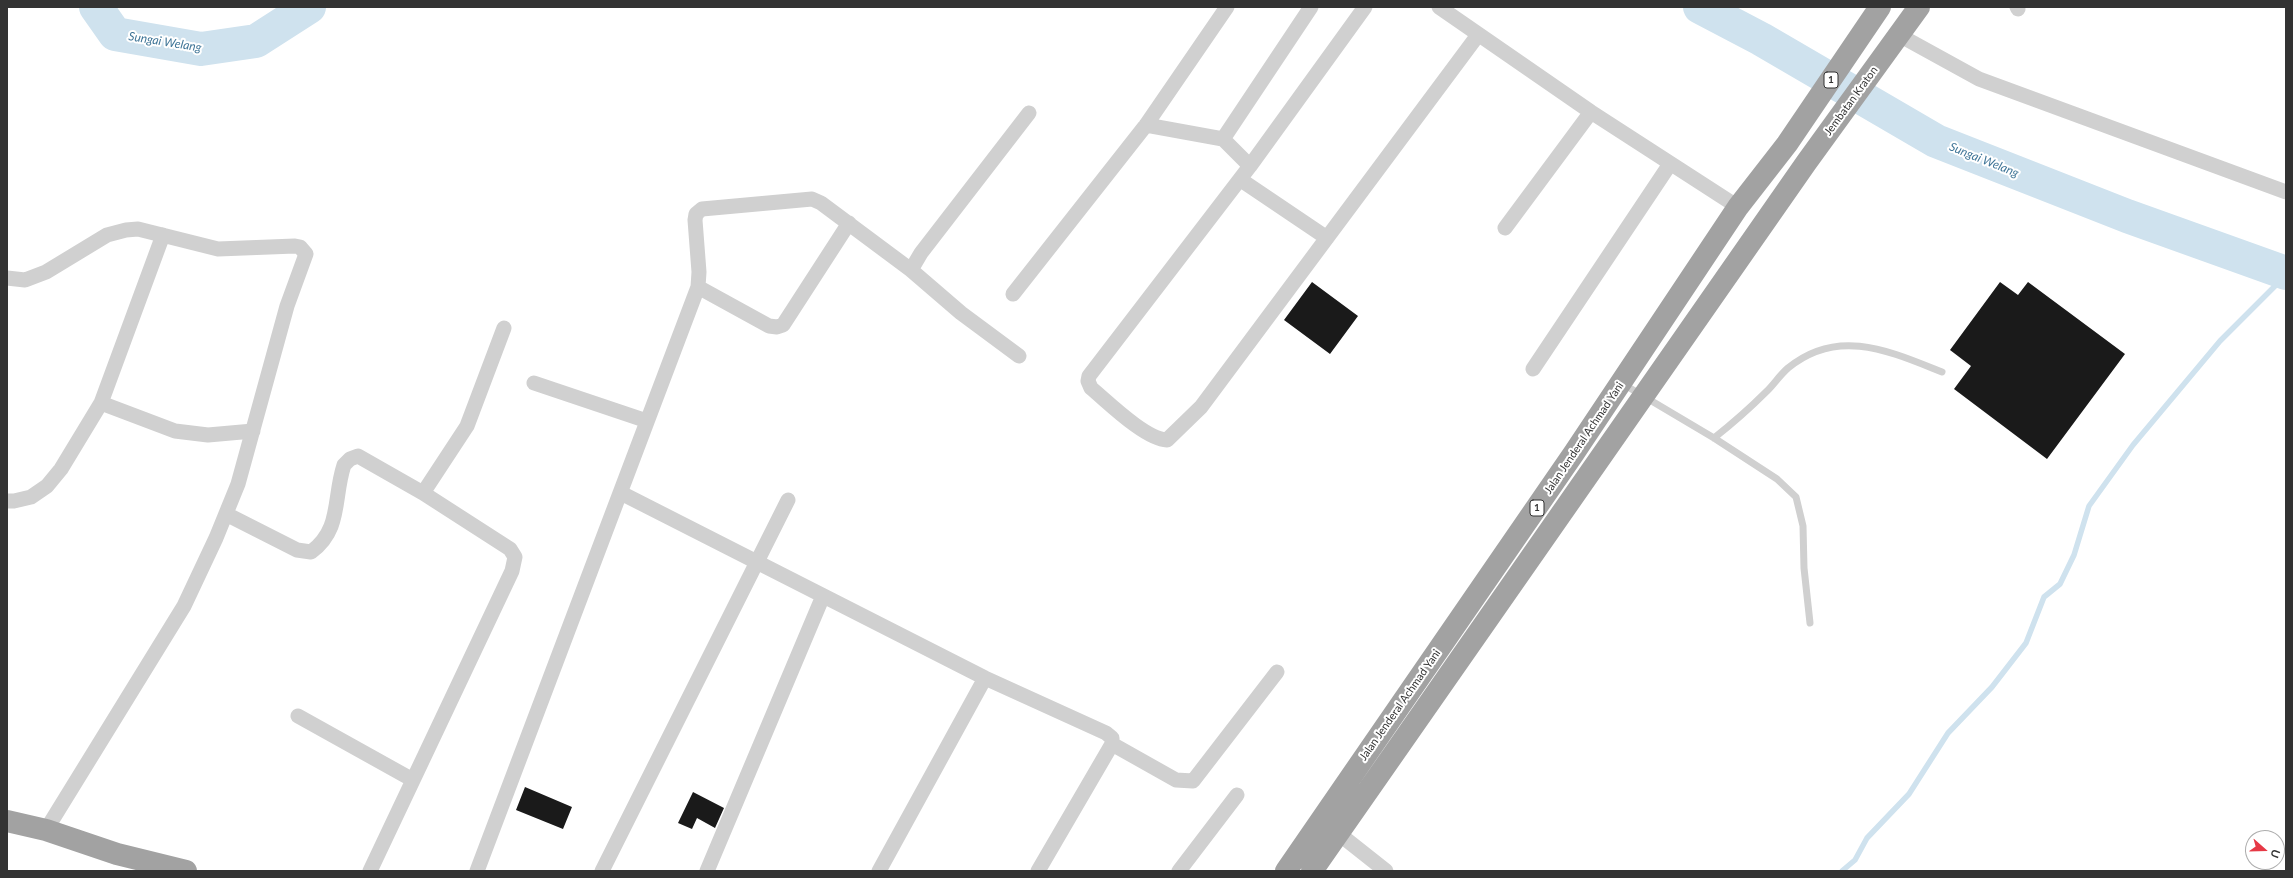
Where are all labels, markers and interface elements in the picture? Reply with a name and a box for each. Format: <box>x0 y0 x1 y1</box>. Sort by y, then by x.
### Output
water label: Sungai Welang <box>128 29 202 55</box>
street label: Jembatan Kraton <box>1822 64 1880 138</box>
road number: 1 <box>1824 72 1838 88</box>
water label: Sungai Welang <box>1947 140 2021 180</box>
street label: Jalan Jenderal Achmad Yani <box>1542 380 1626 496</box>
road number: 1 <box>1530 500 1544 516</box>
street label: Jalan Jenderal Achmad Yani <box>1357 647 1443 763</box>
north arrow <box>2245 830 2285 870</box>
text: U <box>2268 848 2283 860</box>

